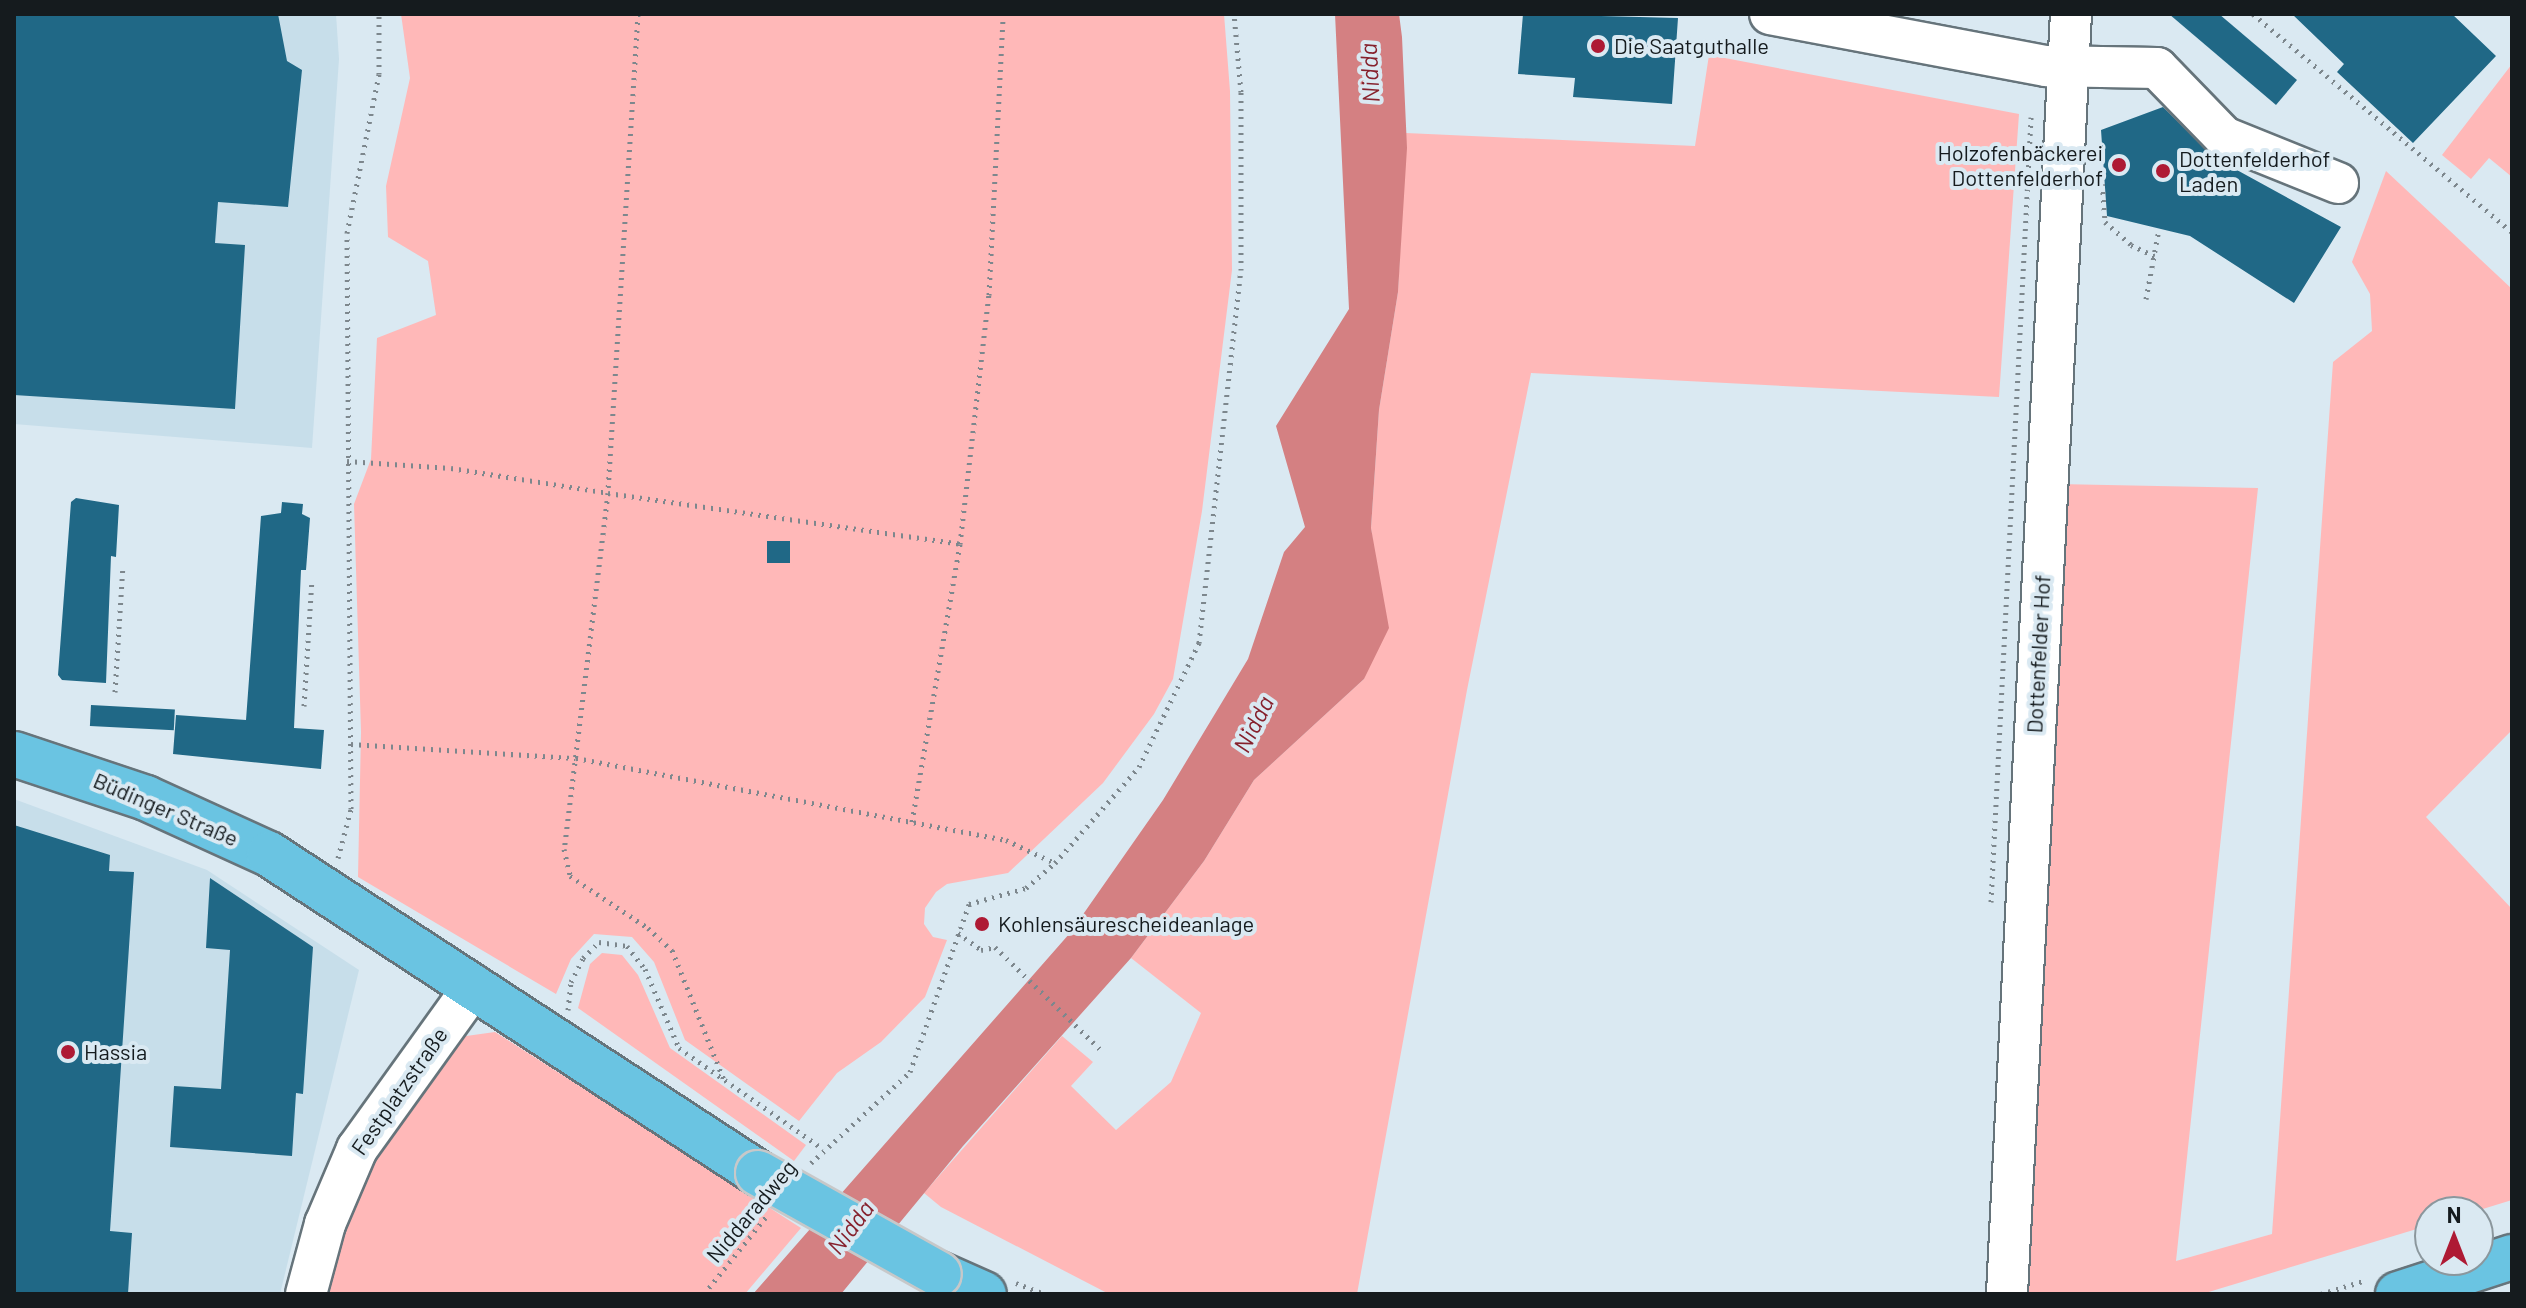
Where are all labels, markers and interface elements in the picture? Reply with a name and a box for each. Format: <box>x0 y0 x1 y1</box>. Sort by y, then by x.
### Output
place label: Die Saatguthalle <box>1614 33 1769 59</box>
marker: Die Saatguthalle <box>1589 37 1607 55</box>
water label: Nidda <box>1353 42 1385 104</box>
place label: Holzofenbäckerei Dottenfelderhof <box>1937 139 2103 190</box>
place label: Dottenfelderhof Laden <box>2179 145 2330 196</box>
marker: Holzofenbäckerei Dottenfelderhof <box>2110 156 2128 174</box>
marker: Dottenfelderhof Laden <box>2154 162 2172 180</box>
street label: Dottenfelder Hof <box>2021 574 2055 734</box>
water label: Nidda <box>1227 691 1279 757</box>
street label: Büdinger Straße <box>90 767 242 851</box>
place label: Kohlensäurescheideanlage <box>998 911 1254 937</box>
marker: Kohlensäurescheideanlage <box>973 915 991 933</box>
street label: Festplatzstraße <box>345 1022 453 1160</box>
place label: Hassia <box>84 1039 147 1065</box>
marker: Hassia <box>59 1043 77 1061</box>
street label: Niddaradweg <box>700 1154 802 1268</box>
water label: Nidda <box>821 1194 879 1260</box>
north arrow <box>2414 1196 2494 1276</box>
text: N <box>2447 1201 2461 1227</box>

